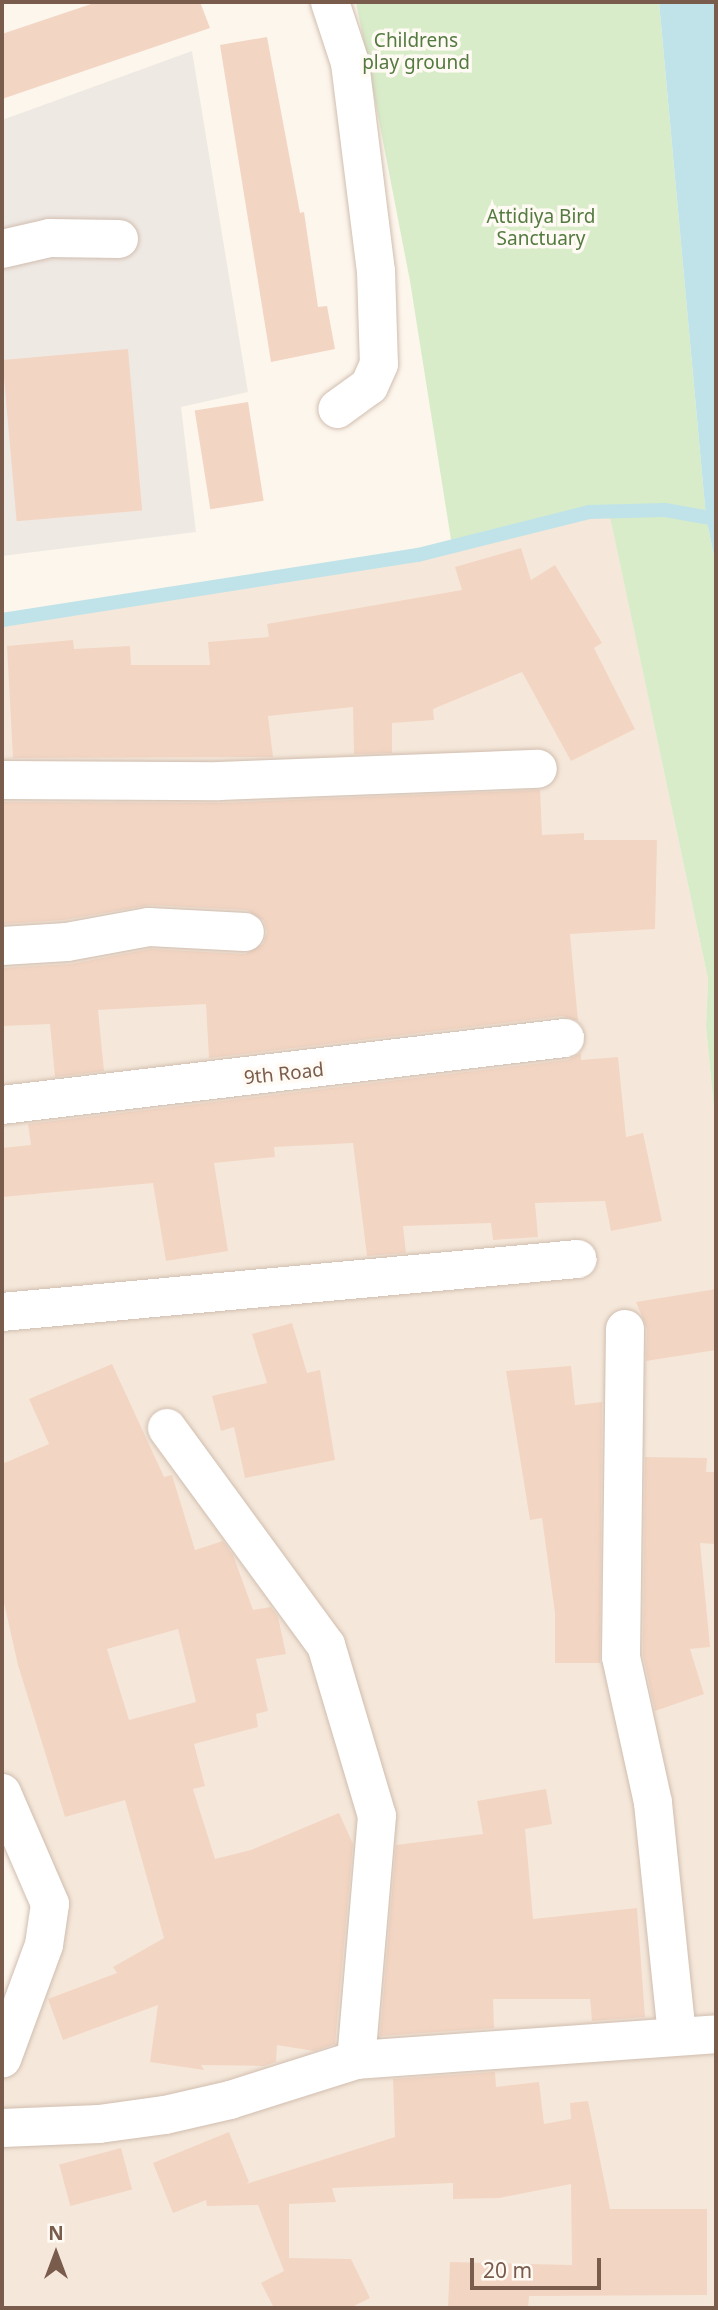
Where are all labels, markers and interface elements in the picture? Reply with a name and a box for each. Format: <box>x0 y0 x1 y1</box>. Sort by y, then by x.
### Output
park label: Childrens play ground <box>362 30 470 74</box>
park label: Attidiya Bird Sanctuary <box>486 206 596 250</box>
street label: 9th Road <box>243 1058 325 1090</box>
north arrow <box>21 2219 91 2289</box>
text: N <box>48 2220 64 2246</box>
scale bar <box>473 2244 604 2288</box>
text: 20 m <box>483 2256 532 2284</box>

